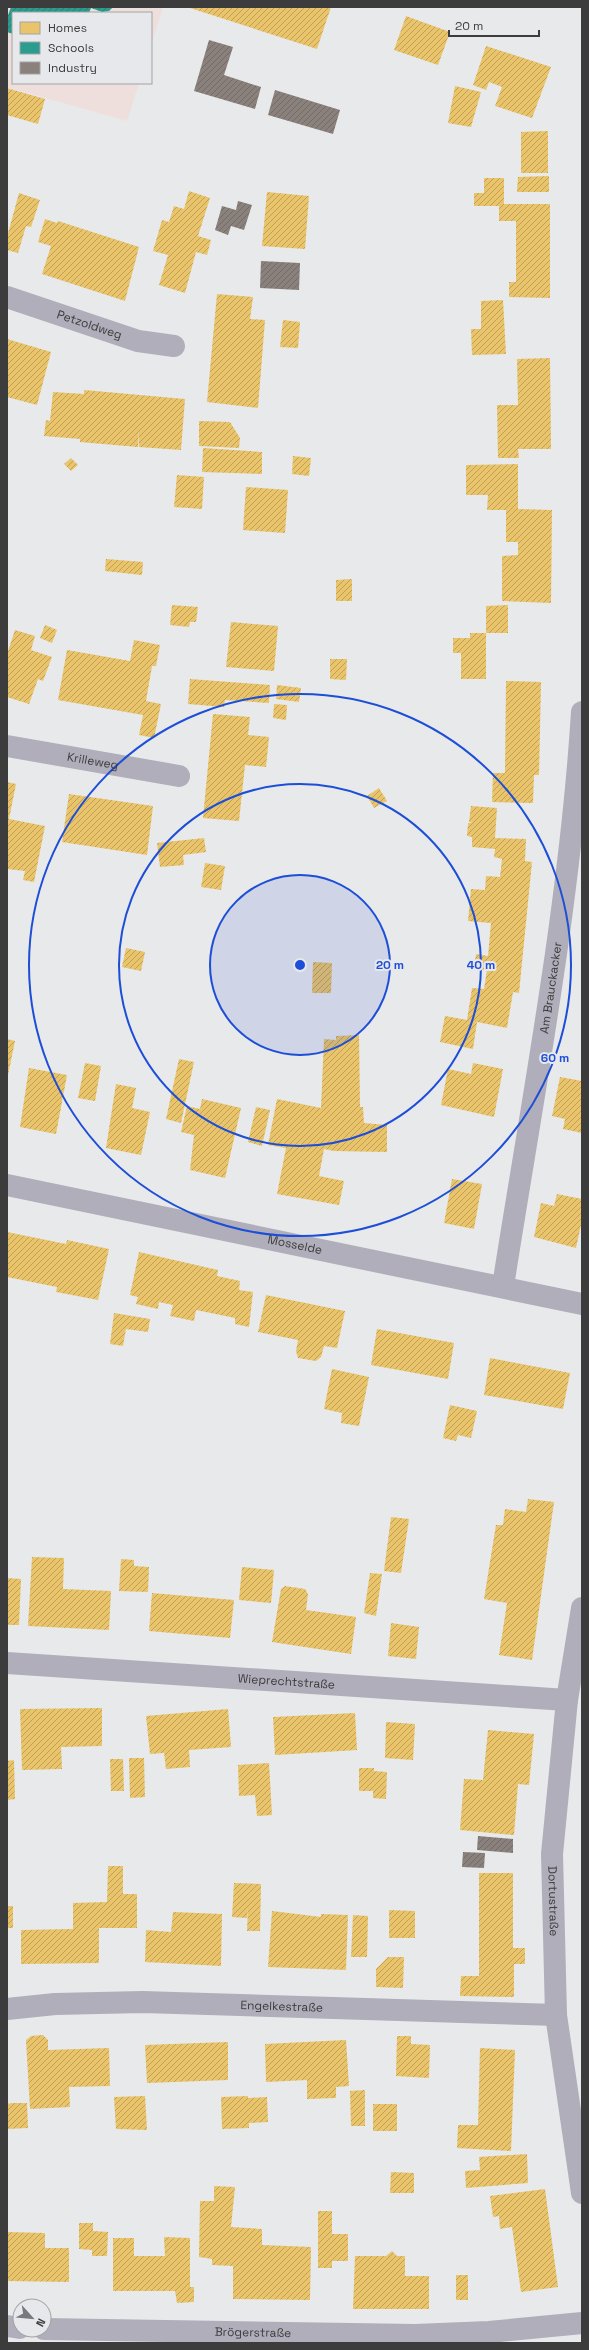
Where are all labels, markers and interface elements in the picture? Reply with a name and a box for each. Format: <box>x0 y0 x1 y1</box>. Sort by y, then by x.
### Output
legend <box>12 12 152 84</box>
scale bar <box>449 12 539 38</box>
text: 20 m <box>455 18 483 34</box>
text: Homes <box>48 20 87 36</box>
text: Schools <box>48 40 94 56</box>
text: Industry <box>48 60 97 76</box>
street label: Petzoldweg <box>55 306 124 343</box>
street label: Krilleweg <box>66 749 120 773</box>
street label: Am Brauckacker <box>536 940 566 1035</box>
text: 20 m <box>376 957 404 973</box>
text: 40 m <box>467 957 495 973</box>
centre of rings <box>293 958 307 972</box>
text: 60 m <box>541 1050 569 1066</box>
street label: Mosselde <box>266 1231 324 1258</box>
street label: Wieprechtstraße <box>237 1670 335 1693</box>
street label: Dortustraße <box>544 1866 562 1936</box>
street label: Engelkestraße <box>240 1997 323 2016</box>
north arrow <box>12 2298 52 2338</box>
text: N <box>33 2316 49 2329</box>
street label: Brögerstraße <box>215 2324 291 2341</box>

